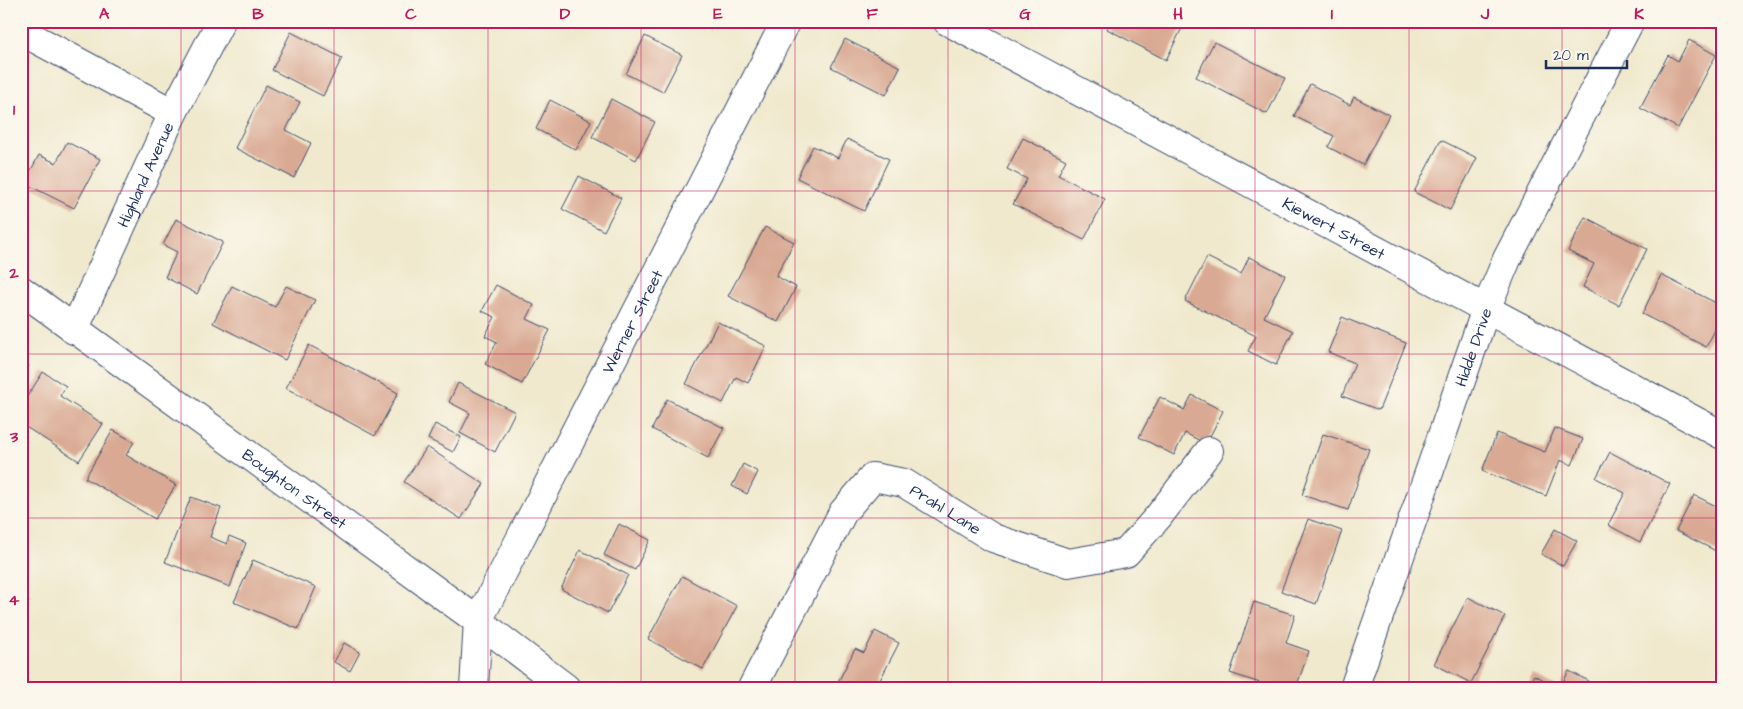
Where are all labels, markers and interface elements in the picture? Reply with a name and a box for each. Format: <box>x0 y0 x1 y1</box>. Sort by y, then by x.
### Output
text: A <box>99 3 110 25</box>
text: B <box>252 3 264 25</box>
text: C <box>405 3 417 25</box>
text: D <box>560 3 571 25</box>
text: E <box>713 3 723 25</box>
text: F <box>866 3 878 25</box>
text: G <box>1019 3 1031 25</box>
text: H <box>1173 3 1183 25</box>
text: I <box>1331 3 1333 25</box>
text: J <box>1480 3 1490 25</box>
text: K <box>1634 3 1644 25</box>
scale bar <box>1546 38 1627 70</box>
text: 20 m <box>1553 45 1589 66</box>
text: 1 <box>13 99 16 121</box>
street label: Highland Avenue <box>112 118 180 231</box>
street label: Kiewert Street <box>1279 192 1389 265</box>
text: 2 <box>8 262 19 284</box>
street label: Werner Street <box>597 266 669 377</box>
street label: Hidde Drive <box>1450 305 1498 390</box>
text: 3 <box>9 426 19 448</box>
street label: Boughton Street <box>238 444 351 535</box>
street label: Prahl Lane <box>906 479 985 540</box>
text: 4 <box>9 589 20 611</box>

